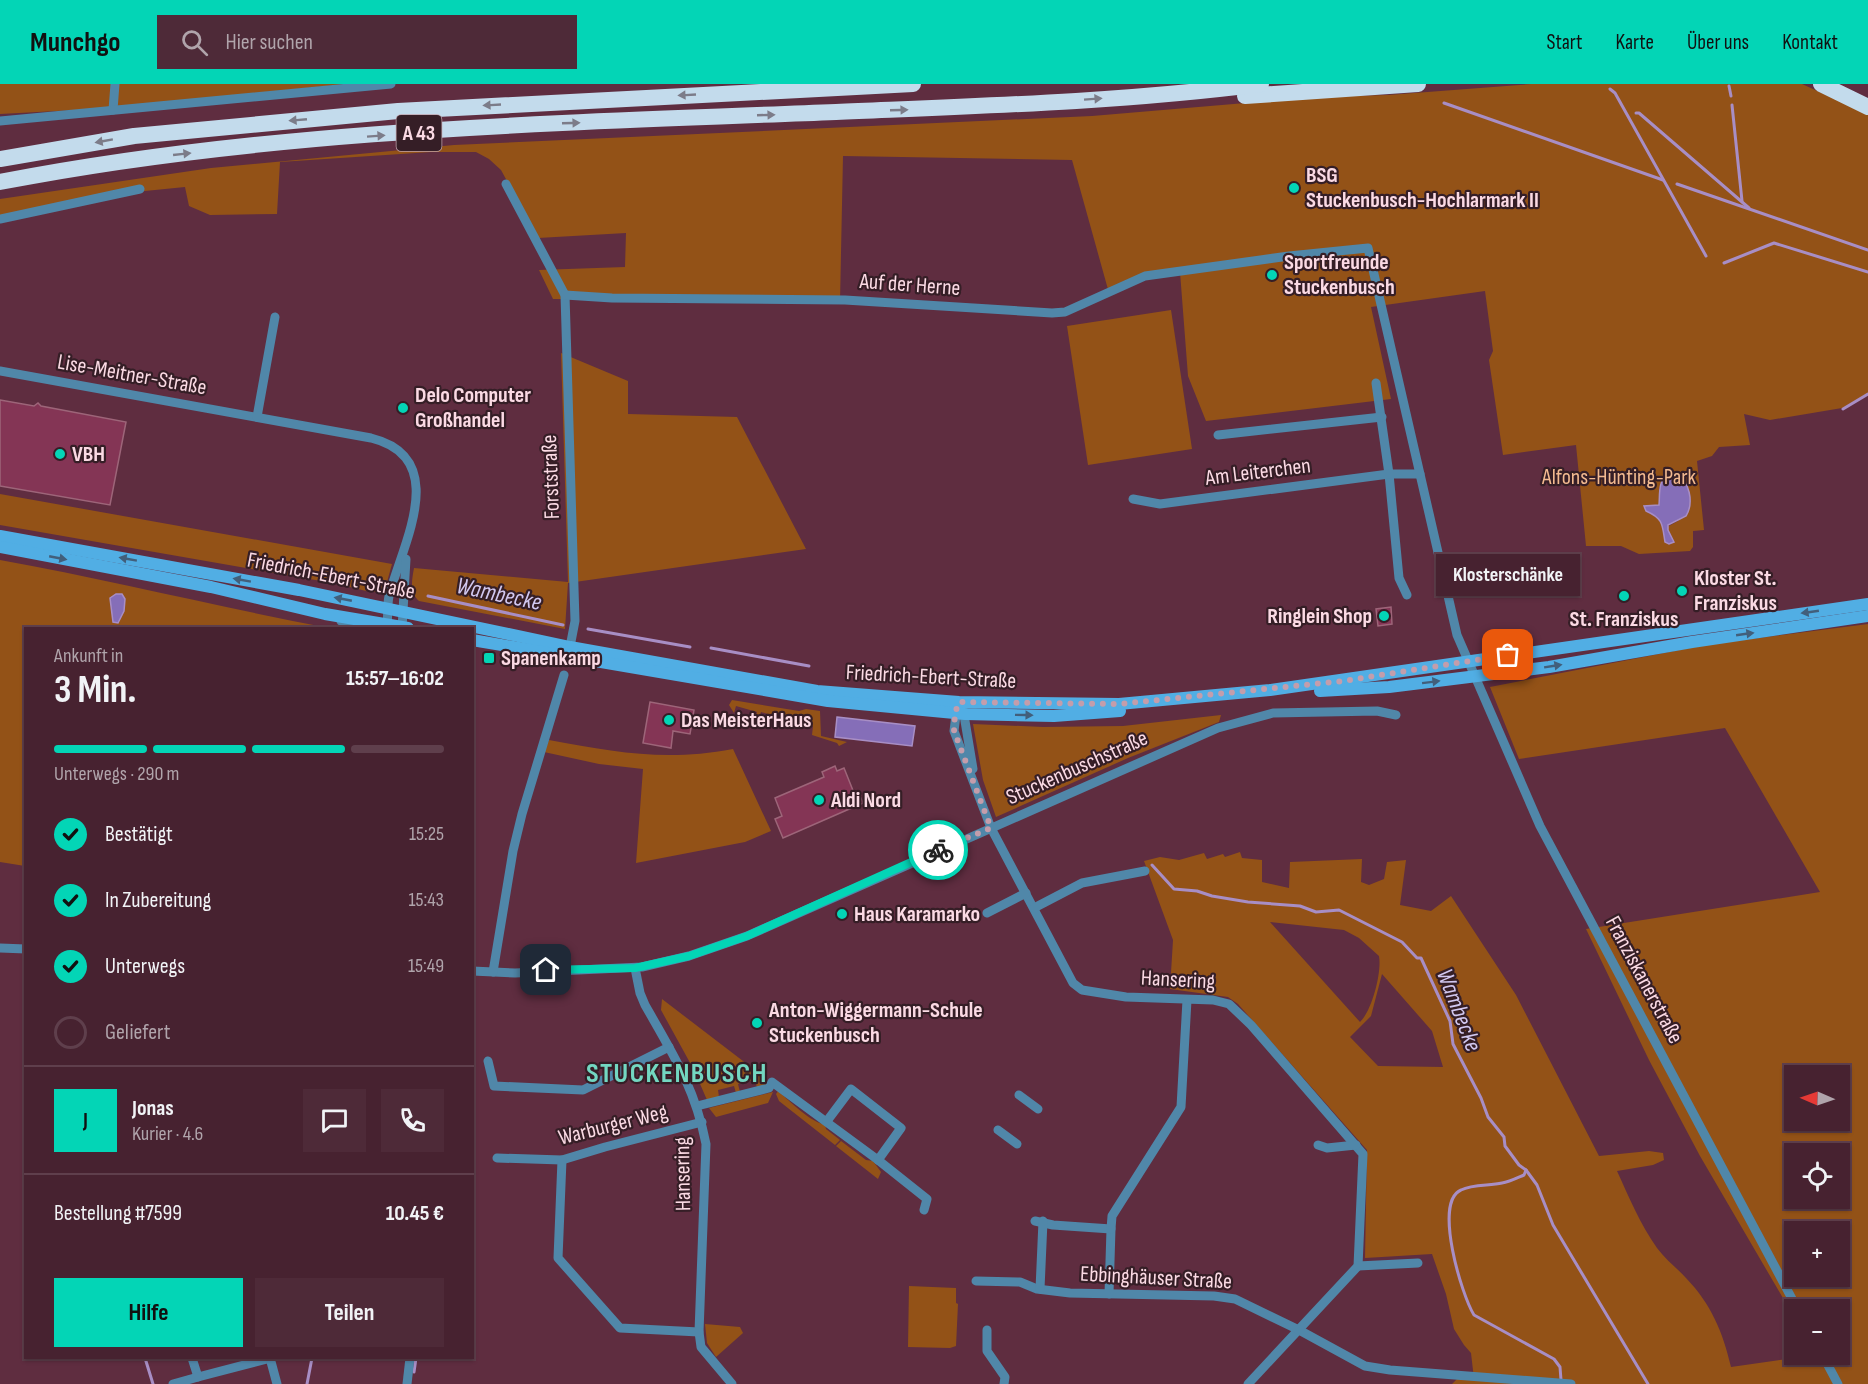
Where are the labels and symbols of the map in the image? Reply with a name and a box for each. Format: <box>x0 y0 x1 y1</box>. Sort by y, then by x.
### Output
one-way arrow <box>678 91 697 100</box>
one-way arrow <box>1084 94 1103 103</box>
one-way arrow <box>483 100 502 110</box>
one-way arrow <box>889 105 908 115</box>
one-way arrow <box>756 110 775 120</box>
one-way arrow <box>288 115 307 124</box>
road number: A 43 <box>396 115 442 151</box>
one-way arrow <box>562 119 581 128</box>
one-way arrow <box>367 131 386 141</box>
one-way arrow <box>95 137 114 146</box>
one-way arrow <box>173 149 192 159</box>
place label: BSG Stuckenbusch-Hochlarmark II <box>1306 162 1539 214</box>
marker: BSG Stuckenbusch-Hochlarmark II <box>1287 181 1301 195</box>
place label: Sportfreunde Stuckenbusch <box>1284 249 1395 301</box>
street label: Auf der Herne <box>858 268 961 302</box>
marker: Sportfreunde Stuckenbusch <box>1265 268 1279 282</box>
street label: Lise-Meitner-Straße <box>55 349 209 401</box>
place label: Delo Computer Großhandel <box>415 382 531 434</box>
marker: Delo Computer Großhandel <box>396 401 410 415</box>
street label: Forststraße <box>536 434 566 520</box>
place label: VBH <box>72 441 105 468</box>
marker: VBH <box>53 447 67 461</box>
street label: Am Leiterchen <box>1203 452 1312 492</box>
park label: Alfons-Hünting-Park <box>1541 464 1697 491</box>
street label: Friedrich-Ebert-Straße <box>245 546 417 606</box>
callout: Klosterschänke <box>1436 553 1580 595</box>
one-way arrow <box>48 554 67 563</box>
one-way arrow <box>118 554 137 563</box>
place label: Kloster St. Franziskus <box>1694 565 1777 617</box>
water label: Wambecke <box>454 571 544 617</box>
one-way arrow <box>233 575 252 584</box>
marker: Kloster St. Franziskus <box>1675 584 1689 598</box>
marker: St. Franziskus <box>1617 589 1631 603</box>
one-way arrow <box>334 594 353 603</box>
place label: Ringlein Shop <box>1267 603 1372 630</box>
place label: St. Franziskus <box>1570 606 1678 633</box>
one-way arrow <box>1800 607 1819 616</box>
marker: Ringlein Shop <box>1377 609 1391 623</box>
pin <box>1482 629 1533 680</box>
one-way arrow <box>1735 629 1754 638</box>
place label: Spanenkamp <box>501 645 601 672</box>
marker: Spanenkamp <box>482 651 496 665</box>
street label: Friedrich-Ebert-Straße <box>845 659 1017 695</box>
one-way arrow <box>1543 661 1562 670</box>
one-way arrow <box>1422 678 1441 687</box>
place label: Das MeisterHaus <box>681 707 812 734</box>
one-way arrow <box>1014 711 1033 720</box>
marker: Das MeisterHaus <box>662 713 676 727</box>
street label: Stuckenbuschstraße <box>1002 725 1152 811</box>
place label: Aldi Nord <box>830 787 901 814</box>
marker: Aldi Nord <box>812 793 826 807</box>
courier <box>908 820 968 880</box>
place label: Haus Karamarko <box>854 901 980 928</box>
marker: Haus Karamarko <box>835 907 849 921</box>
street label: Franziskanerstraße <box>1599 912 1689 1048</box>
pin <box>520 944 571 995</box>
street label: Hansering <box>1140 965 1216 995</box>
water label: Wambecke <box>1430 965 1488 1055</box>
place label: Anton-Wiggermann-Schule Stuckenbusch <box>768 997 983 1049</box>
marker: Anton-Wiggermann-Schule Stuckenbusch <box>750 1016 764 1030</box>
district label: STUCKENBUSCH <box>586 1057 768 1090</box>
north arrow <box>1784 1065 1850 1131</box>
street label: Warburger Weg <box>556 1098 671 1152</box>
street label: Hansering <box>669 1136 697 1211</box>
street label: Ebbinghäuser Straße <box>1079 1261 1233 1295</box>

